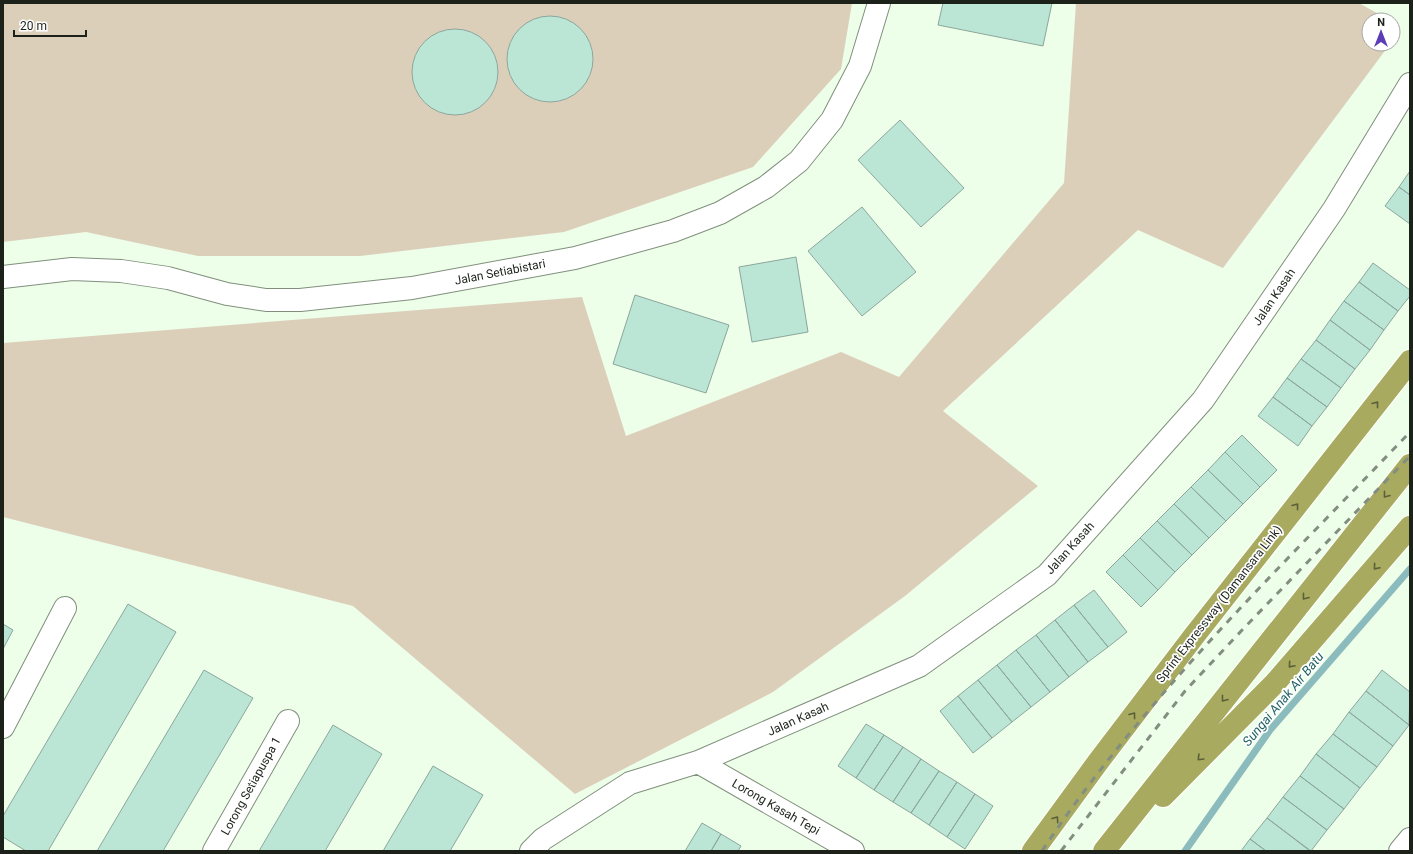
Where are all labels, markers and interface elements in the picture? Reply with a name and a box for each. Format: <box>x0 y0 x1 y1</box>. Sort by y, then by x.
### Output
scale bar <box>14 12 86 38</box>
north arrow <box>1361 12 1401 52</box>
text: N <box>1377 16 1385 29</box>
text: 20 m <box>20 19 47 33</box>
street label: Jalan Setiabistari <box>453 256 547 288</box>
street label: Jalan Kasah <box>1250 266 1298 328</box>
one-way arrow <box>1371 401 1378 408</box>
one-way arrow <box>1383 491 1390 498</box>
one-way arrow <box>1291 504 1298 511</box>
street label: Jalan Kasah <box>1043 519 1097 577</box>
street label: Sprint Expressway (Damansara Link) <box>1153 523 1285 685</box>
one-way arrow <box>1373 562 1380 569</box>
one-way arrow <box>1303 593 1310 600</box>
water label: Sungai Anak Air Batu <box>1239 649 1327 749</box>
one-way arrow <box>1288 660 1295 668</box>
one-way arrow <box>1222 695 1229 702</box>
street label: Jalan Kasah <box>765 699 831 739</box>
one-way arrow <box>1129 712 1136 719</box>
street label: Lorong Setiapuspa 1 <box>218 735 284 837</box>
one-way arrow <box>1197 753 1205 761</box>
street label: Lorong Kasah Tepi <box>730 776 823 838</box>
one-way arrow <box>1051 817 1058 824</box>

